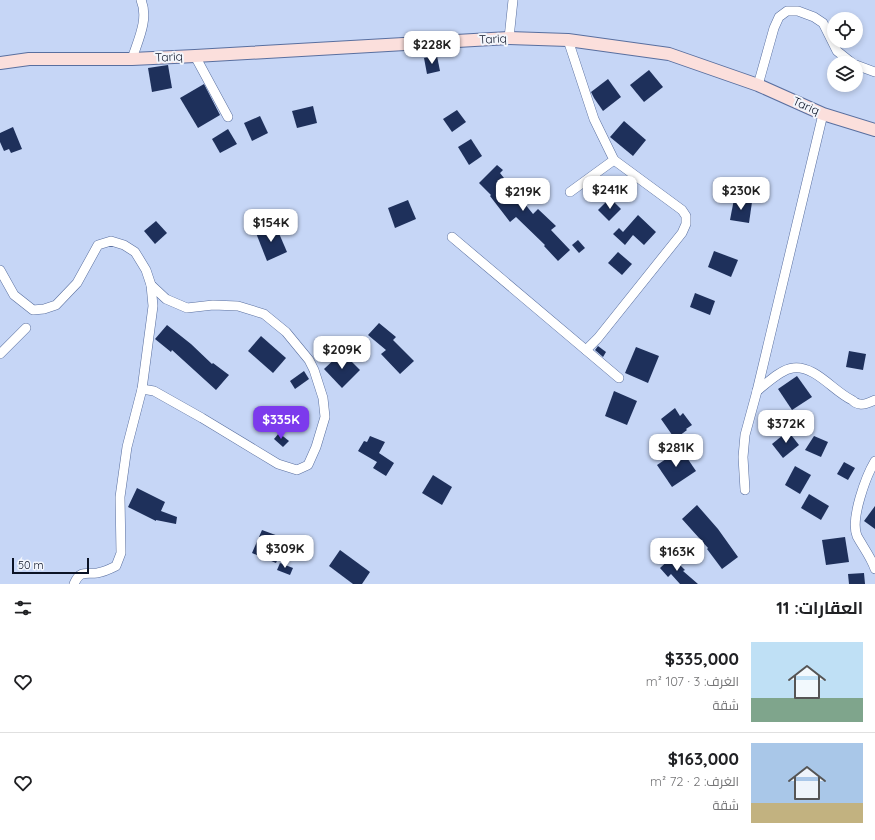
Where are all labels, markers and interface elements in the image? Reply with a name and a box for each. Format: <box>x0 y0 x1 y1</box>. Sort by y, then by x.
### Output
map controls <box>827 12 863 92</box>
button: locate <box>827 12 863 48</box>
street label: Tariq <box>479 30 507 47</box>
pin: $228K <box>404 31 460 65</box>
text: $228K <box>413 36 451 52</box>
street label: Tariq <box>155 48 183 65</box>
button: layers <box>827 56 863 92</box>
street label: Tariq <box>790 93 822 118</box>
pin: $241K <box>582 176 638 210</box>
pin: $230K <box>713 177 769 211</box>
pin: $219K <box>495 178 551 212</box>
text: $241K <box>592 181 628 197</box>
text: $230K <box>722 182 760 198</box>
text: $219K <box>505 183 541 199</box>
pin: $154K <box>243 209 299 243</box>
text: $154K <box>253 214 289 230</box>
pin: $209K <box>314 336 370 370</box>
text: $209K <box>322 341 362 357</box>
pin: $335K <box>253 406 309 440</box>
pin: $372K <box>758 410 814 444</box>
text: $335K <box>262 411 300 427</box>
text: $372K <box>767 415 805 431</box>
pin: $281K <box>648 434 704 468</box>
text: $281K <box>658 439 694 455</box>
pin: $309K <box>257 535 313 569</box>
pin: $163K <box>649 538 705 572</box>
text: $309K <box>266 540 304 556</box>
text: $163K <box>659 543 695 559</box>
scale bar <box>12 556 89 575</box>
text: 50 m <box>18 558 44 572</box>
icon: filters <box>12 597 34 619</box>
text: العقارات: 11 <box>776 597 863 618</box>
text: $335,000 <box>665 648 739 669</box>
icon: home <box>783 658 831 706</box>
icon: heart <box>12 671 34 693</box>
text: الغرف: 3 · 107 m² <box>646 673 739 689</box>
text: شقة <box>712 697 739 713</box>
text: $163,000 <box>668 748 739 769</box>
icon: home <box>783 759 831 807</box>
icon: heart <box>12 772 34 794</box>
text: الغرف: 2 · 72 m² <box>650 773 739 789</box>
text: شقة <box>712 797 739 813</box>

